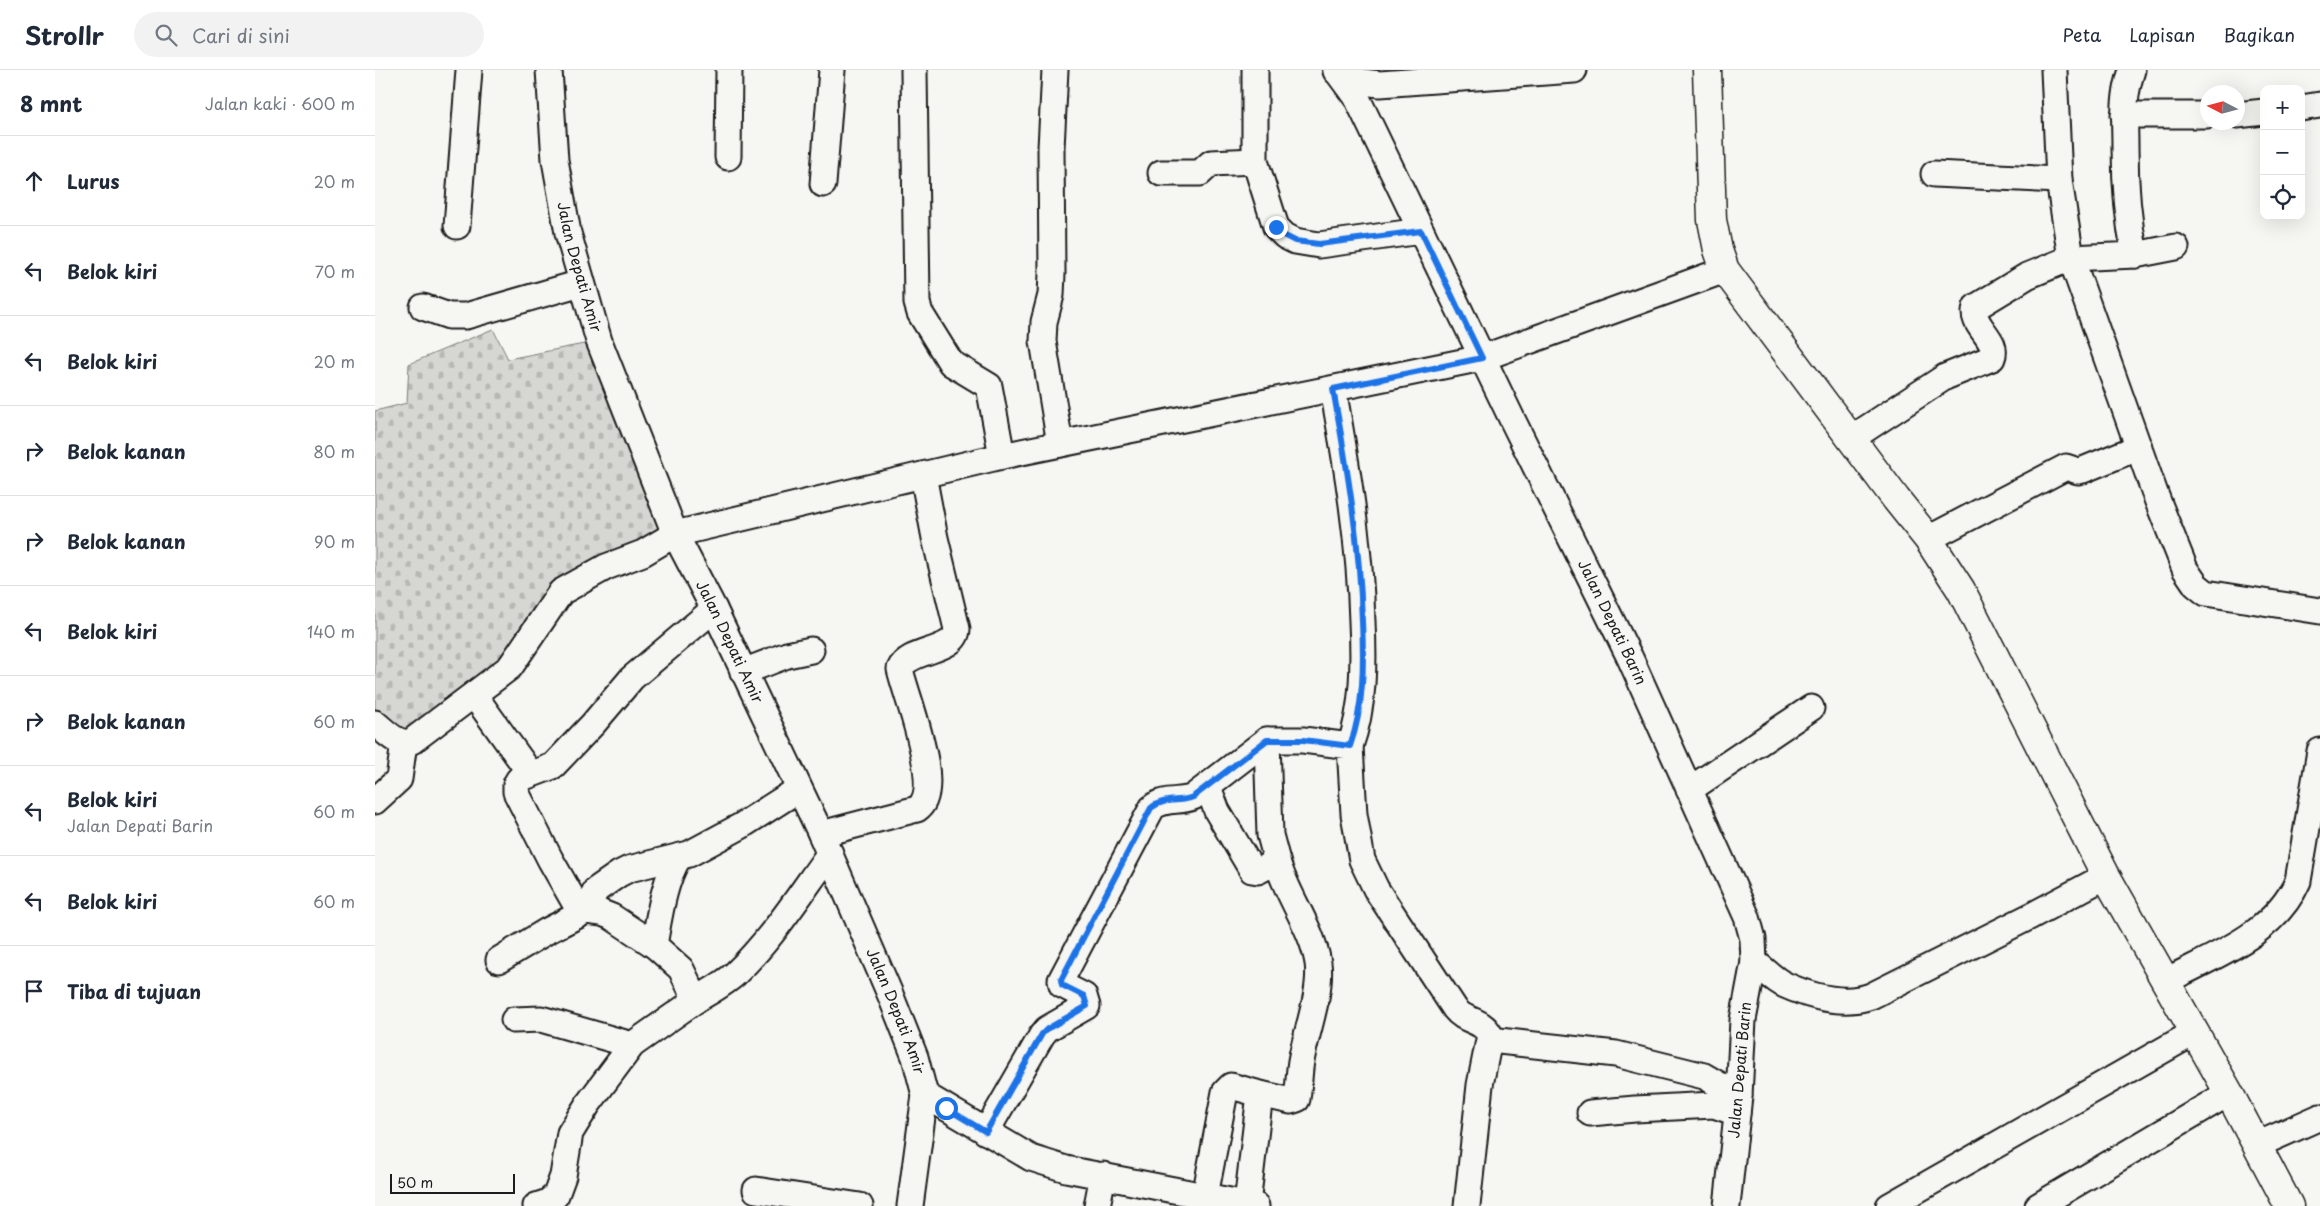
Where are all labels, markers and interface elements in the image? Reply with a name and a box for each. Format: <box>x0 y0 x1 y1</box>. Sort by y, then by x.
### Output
search box <box>134 12 484 57</box>
text: Strollr <box>25 17 104 53</box>
icon: search <box>152 21 180 49</box>
text: Cari di sini <box>192 21 290 49</box>
text: Peta <box>2063 21 2101 48</box>
text: Lapisan <box>2129 21 2195 48</box>
text: Bagikan <box>2223 21 2295 48</box>
north arrow <box>2200 85 2245 130</box>
map controls <box>2260 85 2305 220</box>
button: + <box>2260 85 2305 130</box>
text: 8 mnt <box>20 87 83 119</box>
text: Jalan kaki · 600 m <box>205 91 355 115</box>
button: − <box>2260 130 2305 175</box>
icon: ahead <box>20 167 48 195</box>
text: Lurus <box>67 167 120 195</box>
text: 20 m <box>314 169 355 193</box>
button: locate <box>2260 175 2305 220</box>
street label: Jalan Depati Amir <box>553 200 609 335</box>
route end <box>1265 216 1288 239</box>
icon: left <box>20 257 48 285</box>
text: Belok kiri <box>67 257 157 285</box>
text: 70 m <box>315 259 355 283</box>
icon: left <box>20 347 48 375</box>
text: Belok kiri <box>67 347 157 375</box>
text: 20 m <box>314 349 355 373</box>
icon: right <box>20 437 48 465</box>
text: Belok kanan <box>67 437 186 465</box>
text: 80 m <box>313 439 355 463</box>
icon: right <box>20 527 48 555</box>
text: Belok kanan <box>67 527 186 555</box>
text: 90 m <box>314 529 355 553</box>
street label: Jalan Depati Barin <box>1573 555 1654 688</box>
street label: Jalan Depati Amir <box>691 576 770 707</box>
icon: left <box>20 617 48 645</box>
text: Belok kiri <box>67 617 157 645</box>
text: 140 m <box>307 619 355 643</box>
icon: right <box>20 707 48 735</box>
text: Belok kanan <box>67 707 186 735</box>
text: 60 m <box>313 709 355 733</box>
text: Belok kiri <box>67 785 157 813</box>
icon: left <box>20 797 48 825</box>
text: 60 m <box>313 799 355 823</box>
text: Jalan Depati Barin <box>67 813 213 837</box>
icon: left <box>20 887 48 915</box>
text: Belok kiri <box>67 887 157 915</box>
text: 60 m <box>313 889 355 913</box>
street label: Jalan Depati Amir <box>861 944 932 1076</box>
icon: arrive <box>20 977 48 1005</box>
text: Tiba di tujuan <box>67 977 201 1005</box>
street label: Jalan Depati Barin <box>1721 1001 1756 1139</box>
route start <box>935 1097 958 1120</box>
scale bar <box>390 1171 515 1194</box>
text: 50 m <box>397 1172 433 1193</box>

